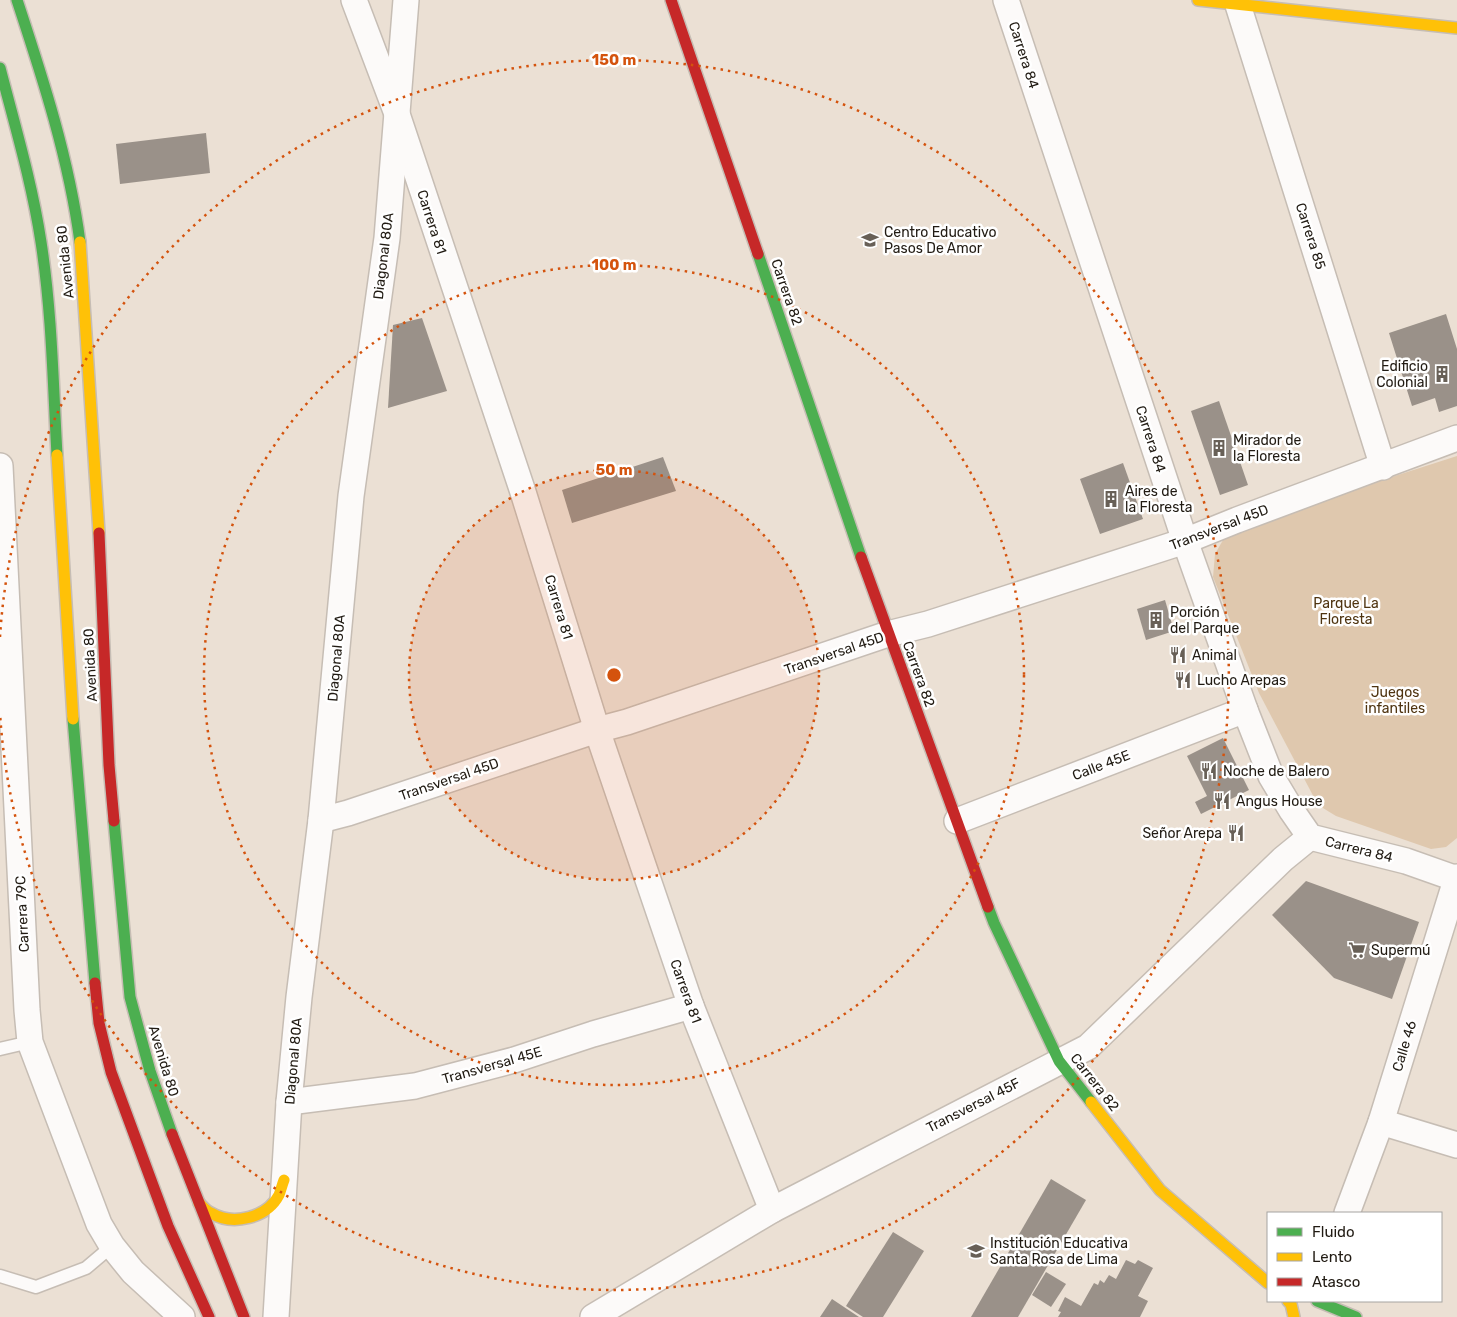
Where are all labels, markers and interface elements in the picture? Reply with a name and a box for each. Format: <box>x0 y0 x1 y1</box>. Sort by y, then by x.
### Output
street label: Carrera 84 <box>1005 20 1042 91</box>
text: 150 m <box>592 51 636 69</box>
street label: Carrera 81 <box>413 188 450 256</box>
street label: Carrera 85 <box>1292 201 1329 272</box>
street label: Diagonal 80A <box>370 211 397 300</box>
street label: Avenida 80 <box>53 224 78 299</box>
place label: Centro Educativo Pasos De Amor <box>884 224 997 257</box>
school or university icon: Centro Educativo Pasos De Amor <box>860 230 880 250</box>
text: 100 m <box>592 256 636 274</box>
street label: Carrera 82 <box>767 257 806 327</box>
place label: Edificio Colonial <box>1376 358 1428 391</box>
building icon: Edificio Colonial <box>1432 364 1452 384</box>
street label: Carrera 84 <box>1132 404 1169 475</box>
place label: Mirador de la Floresta <box>1233 432 1302 465</box>
building icon: Mirador de la Floresta <box>1209 438 1229 458</box>
text: 50 m <box>596 461 632 479</box>
place label: Aires de la Floresta <box>1125 483 1193 516</box>
building icon: Aires de la Floresta <box>1101 489 1121 509</box>
street label: Transversal 45D <box>1167 501 1271 554</box>
street label: Carrera 81 <box>541 573 576 642</box>
park label: Parque La Floresta <box>1313 595 1379 628</box>
place label: Porción del Parque <box>1170 604 1240 637</box>
building icon: Porción del Parque <box>1146 610 1166 630</box>
street label: Diagonal 80A <box>324 613 349 702</box>
street label: Avenida 80 <box>80 628 101 702</box>
street label: Transversal 45D <box>782 628 886 678</box>
street label: Carrera 82 <box>899 639 938 709</box>
restaurant icon: Animal <box>1168 645 1188 665</box>
place label: Animal <box>1192 647 1237 664</box>
centre of rings <box>605 666 623 684</box>
restaurant icon: Lucho Arepas <box>1173 670 1193 690</box>
place label: Lucho Arepas <box>1197 672 1286 689</box>
park label: Juegos infantiles <box>1365 684 1425 717</box>
street label: Calle 45E <box>1070 747 1133 784</box>
street label: Transversal 45D <box>397 754 501 804</box>
restaurant icon: Noche de Balero <box>1199 761 1219 781</box>
place label: Noche de Balero <box>1223 763 1329 780</box>
restaurant icon: Angus House <box>1212 791 1232 811</box>
place label: Angus House <box>1236 793 1323 810</box>
restaurant icon: Señor Arepa <box>1226 823 1246 843</box>
place label: Señor Arepa <box>1142 825 1222 842</box>
street label: Carrera 84 <box>1323 833 1395 866</box>
street label: Carrera 79C <box>12 875 33 953</box>
supermarket icon: Supermú <box>1347 940 1367 960</box>
place label: Supermú <box>1371 942 1431 959</box>
street label: Carrera 81 <box>666 957 705 1025</box>
street label: Diagonal 80A <box>281 1016 306 1105</box>
street label: Calle 46 <box>1389 1019 1420 1074</box>
street label: Avenida 80 <box>145 1024 182 1099</box>
street label: Transversal 45E <box>440 1043 544 1088</box>
street label: Carrera 82 <box>1067 1050 1123 1115</box>
street label: Transversal 45F <box>924 1075 1023 1136</box>
legend <box>1267 1212 1442 1302</box>
text: Fluido <box>1312 1223 1355 1241</box>
place label: Institución Educativa Santa Rosa de Lima <box>990 1235 1128 1268</box>
school or university icon: Institución Educativa Santa Rosa de Lima <box>966 1241 986 1261</box>
text: Lento <box>1312 1248 1352 1266</box>
text: Atasco <box>1312 1273 1360 1291</box>

